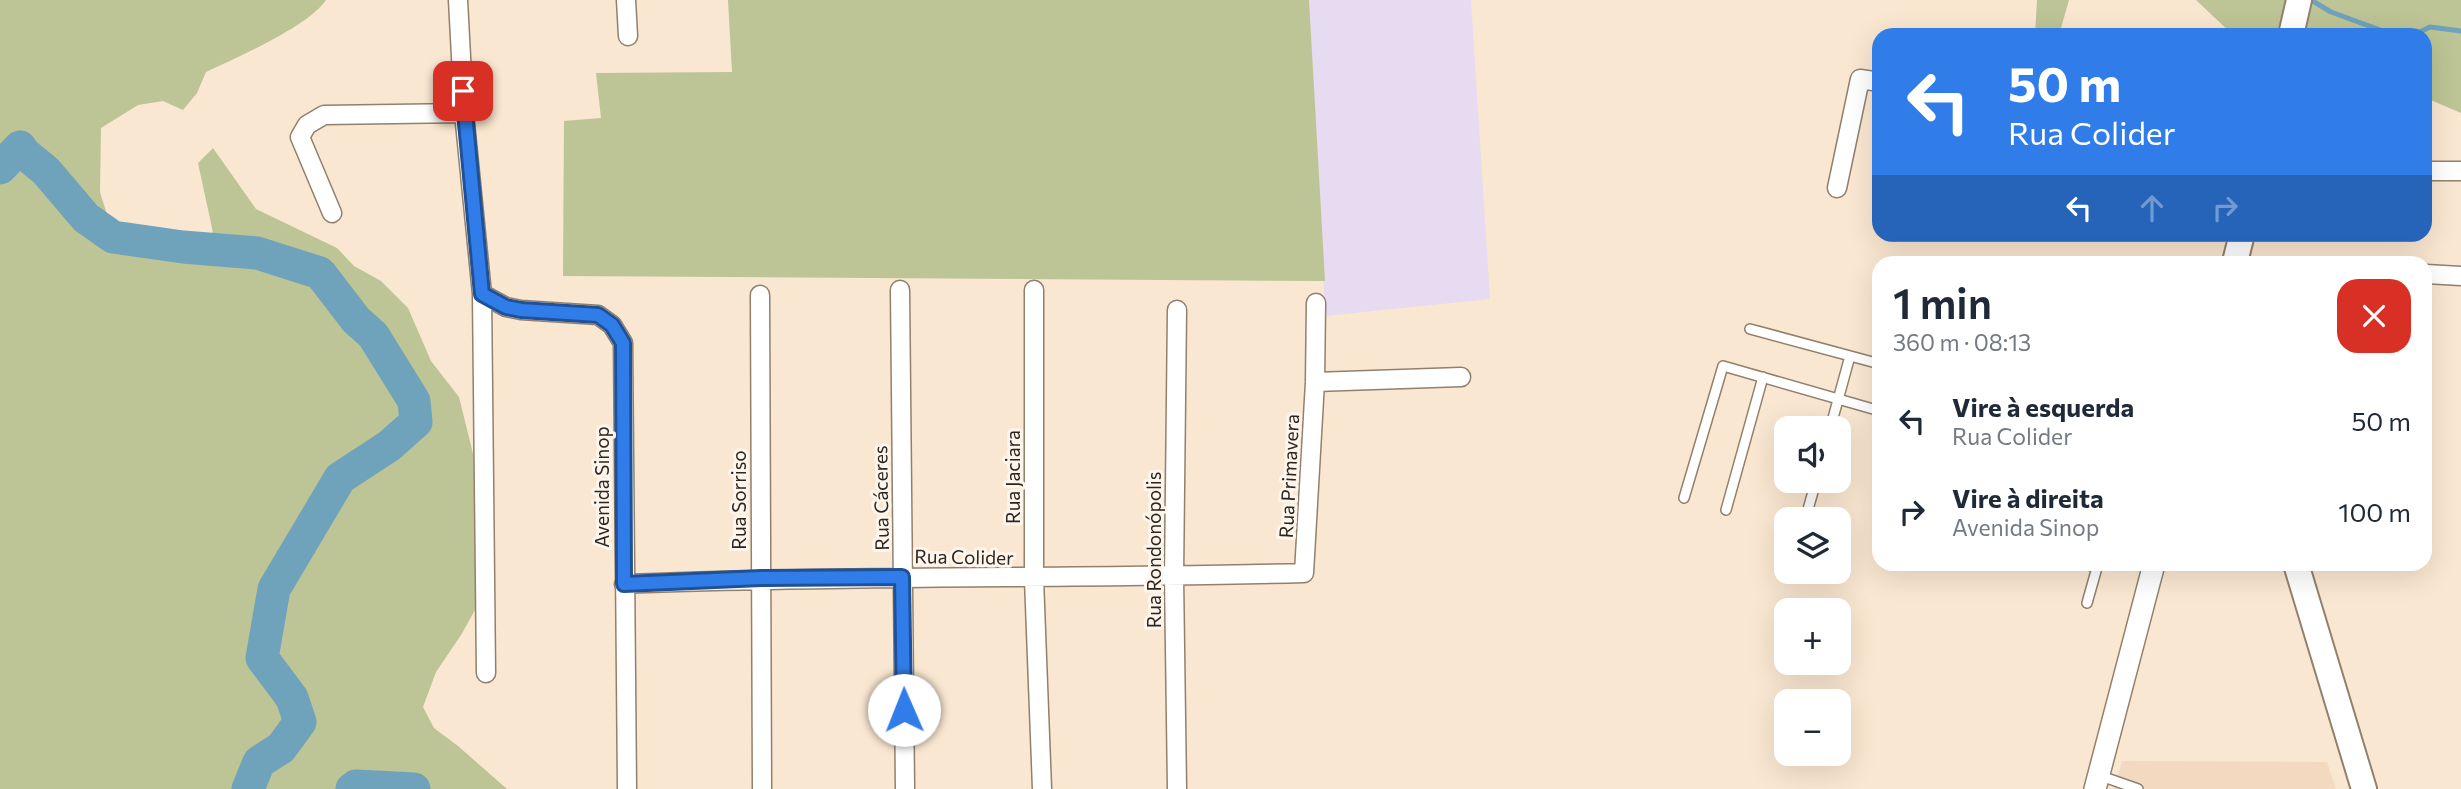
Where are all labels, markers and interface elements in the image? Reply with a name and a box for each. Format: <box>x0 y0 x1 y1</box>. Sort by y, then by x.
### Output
text: 50 m <box>2008 52 2121 112</box>
icon: left <box>1893 56 1984 147</box>
pin <box>433 61 493 121</box>
icon: arrive <box>444 72 482 110</box>
text: Rua Colider <box>2008 112 2176 152</box>
icon: left <box>2060 189 2098 227</box>
icon: ahead <box>2133 189 2171 227</box>
icon: right <box>2206 189 2244 227</box>
text: 1 min <box>1893 276 1992 328</box>
button: close <box>2337 279 2411 353</box>
text: 360 m · 08:13 <box>1893 328 2031 356</box>
text: Vire à esquerda <box>1952 391 2134 422</box>
icon: left <box>1893 402 1931 440</box>
text: 50 m <box>2351 405 2411 436</box>
street label: Rua Primavera <box>1274 413 1303 539</box>
map controls <box>1774 416 1851 766</box>
button: sound <box>1774 416 1851 493</box>
text: Rua Colider <box>1952 422 2072 450</box>
street label: Avenida Sinop <box>590 426 613 548</box>
street label: Rua Jaciara <box>1001 430 1024 524</box>
street label: Rua Cáceres <box>868 445 893 551</box>
street label: Rua Sorriso <box>727 450 750 550</box>
street label: Rua Rondonópolis <box>1142 472 1165 628</box>
text: Vire à direita <box>1952 482 2104 513</box>
icon: right <box>1893 493 1931 531</box>
text: 100 m <box>2338 496 2411 527</box>
button: layers <box>1774 507 1851 584</box>
text: Avenida Sinop <box>1952 513 2099 541</box>
street label: Rua Colider <box>914 544 1014 569</box>
button: + <box>1774 598 1851 675</box>
position arrow <box>867 673 941 747</box>
button: − <box>1774 689 1851 766</box>

